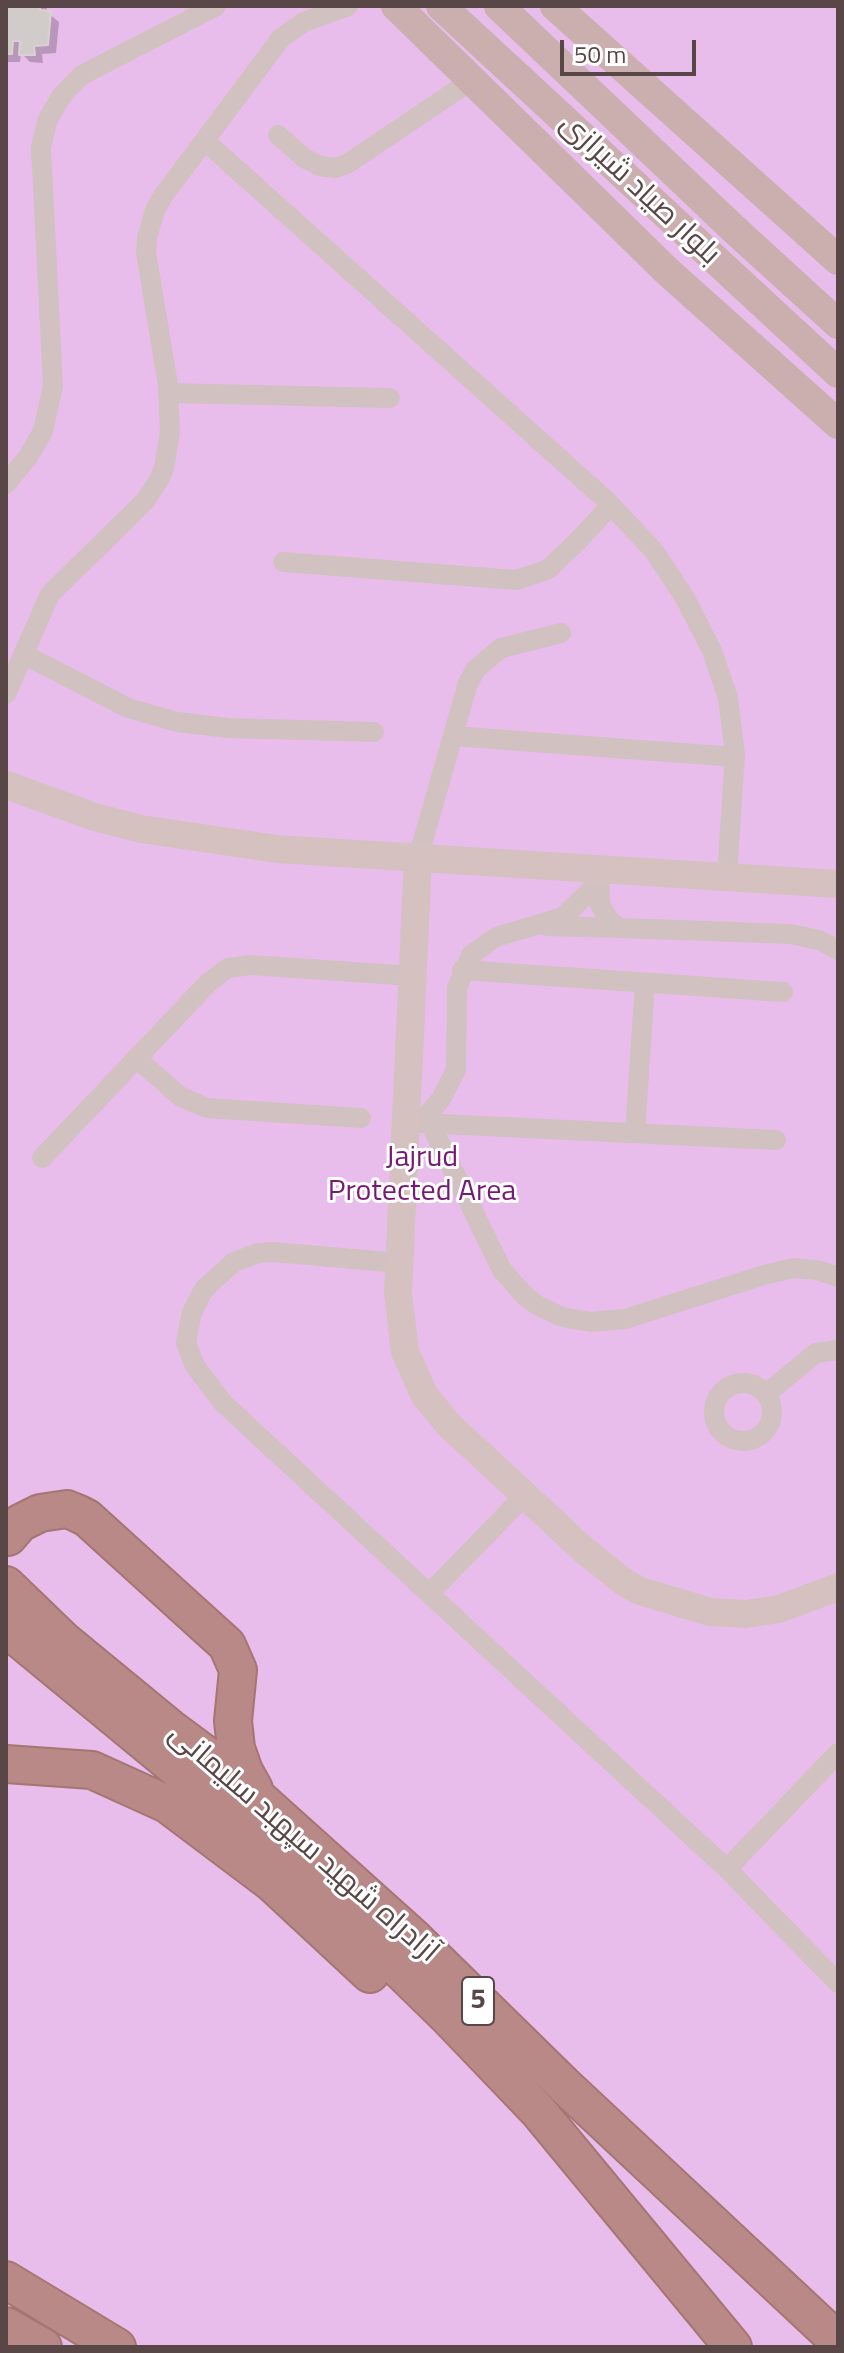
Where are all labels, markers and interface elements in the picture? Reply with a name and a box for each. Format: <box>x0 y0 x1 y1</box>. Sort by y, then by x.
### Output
scale bar <box>564 24 700 74</box>
text: 50 m <box>574 36 626 72</box>
street label: بلوار صیاد شیرازی <box>551 107 727 273</box>
park label: Jajrud Protected Area <box>328 1141 516 1212</box>
street label: آزادراه شهید سپهبد سلیمانی <box>161 1717 445 1971</box>
road number: 5 <box>462 1977 494 2025</box>

